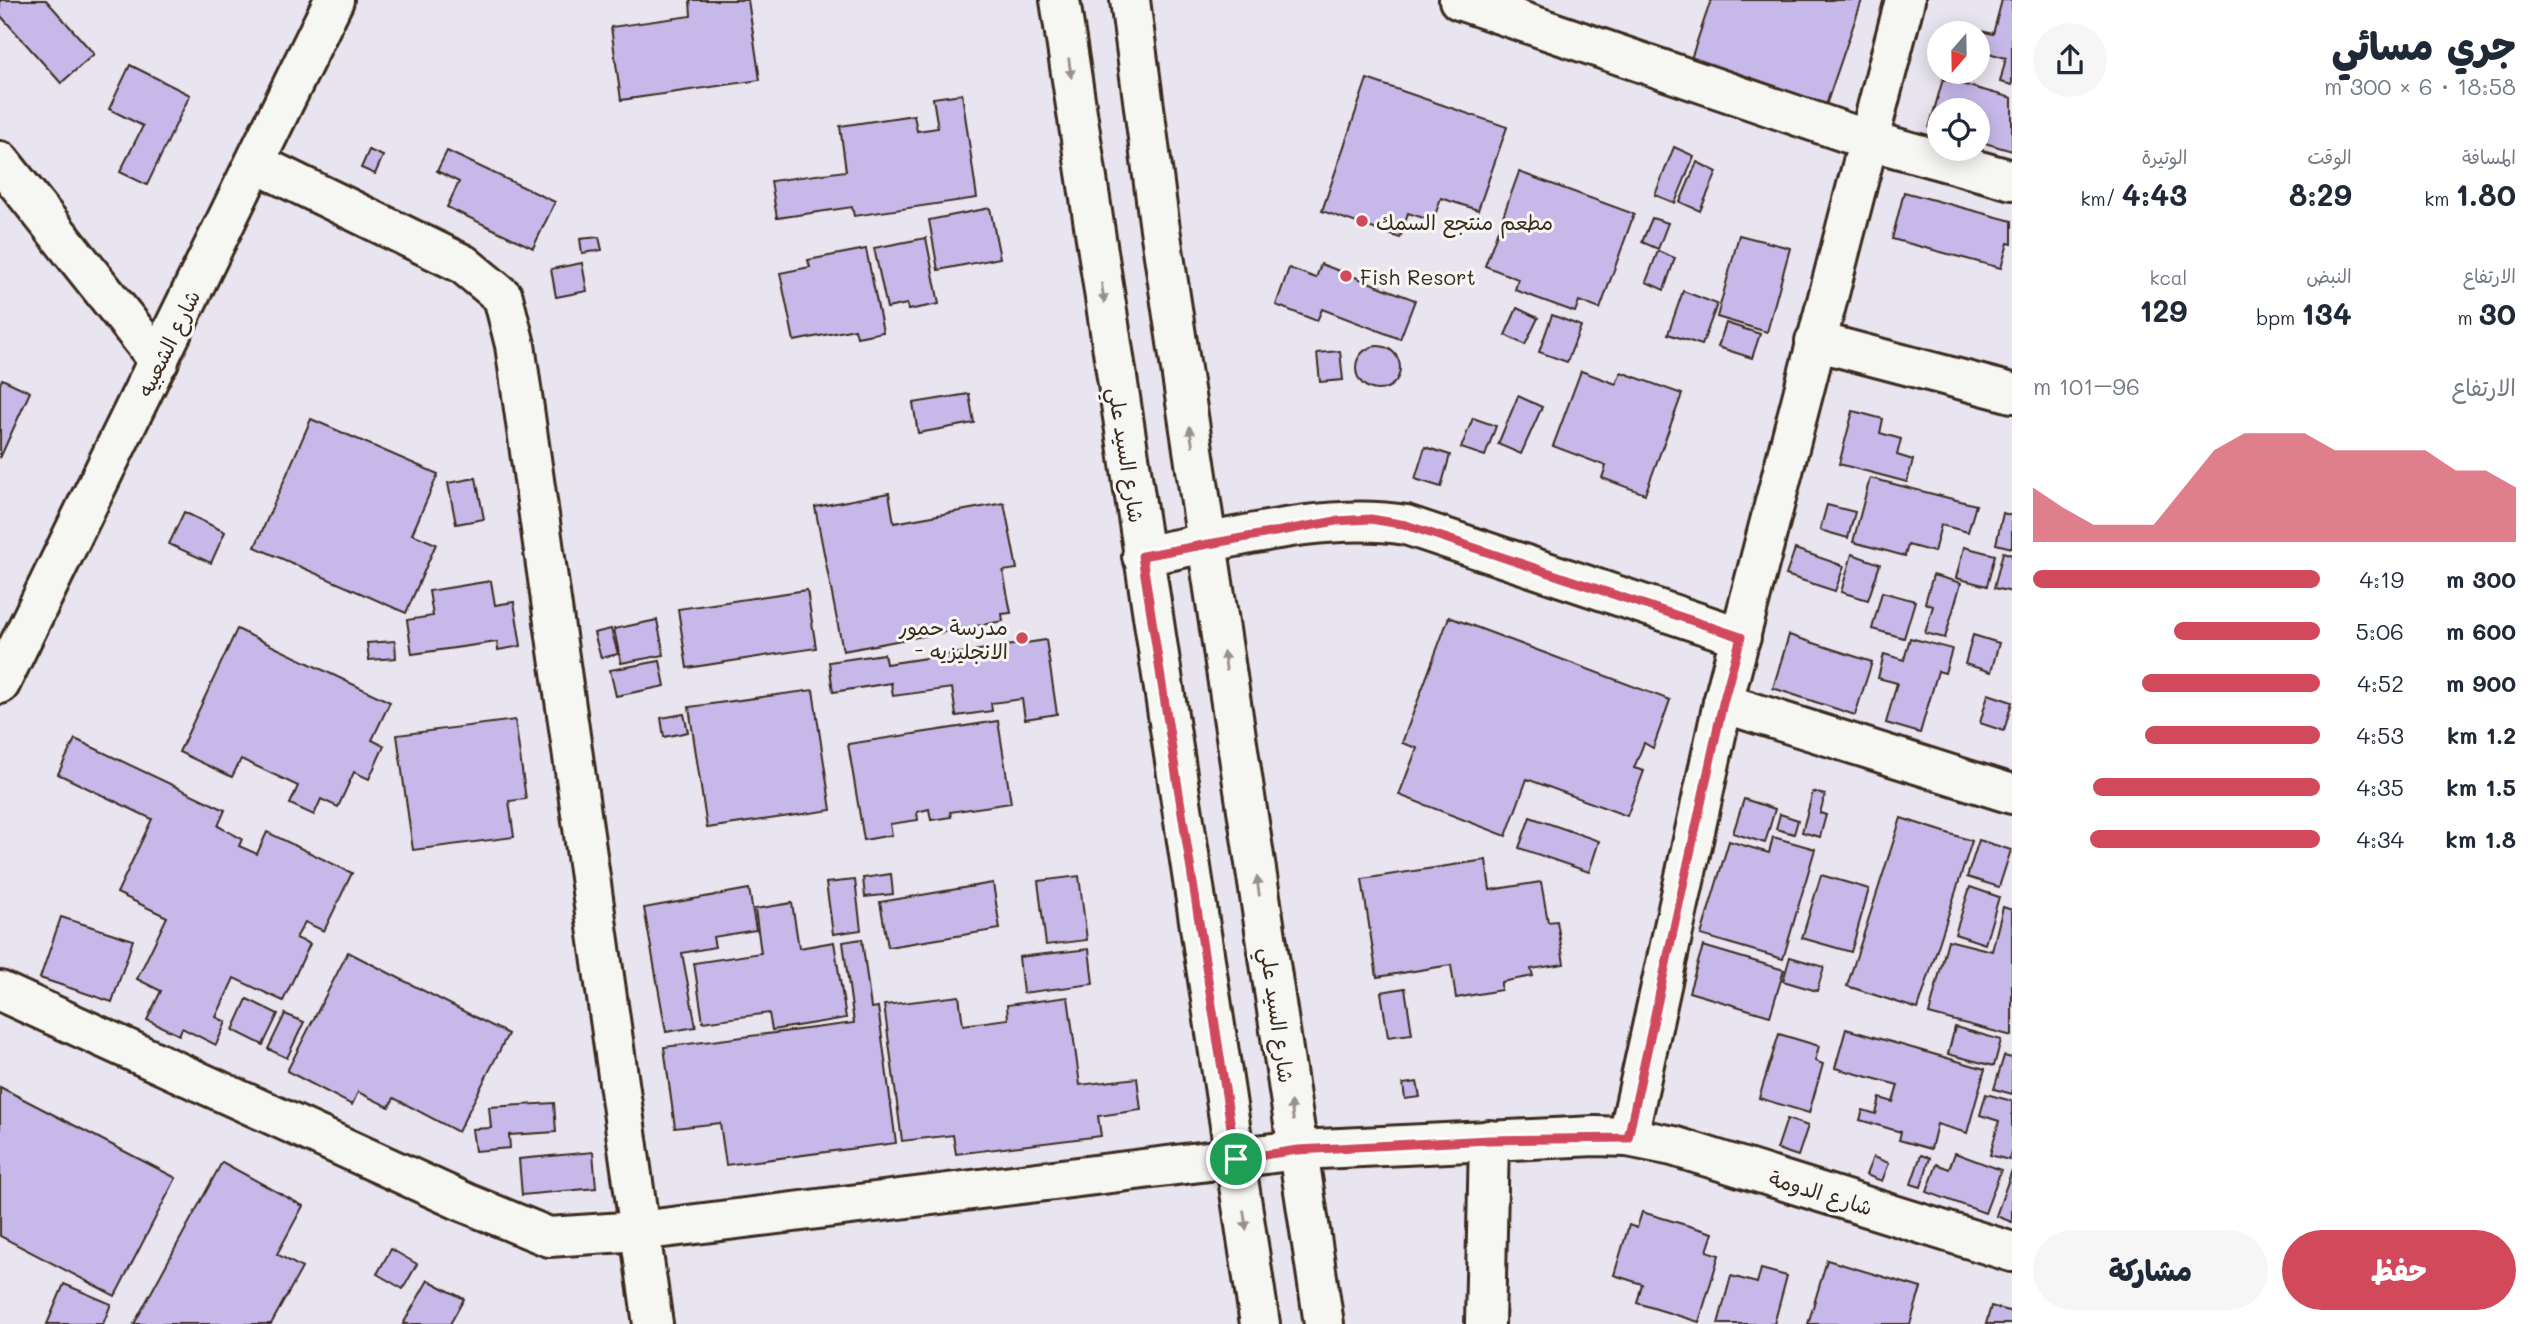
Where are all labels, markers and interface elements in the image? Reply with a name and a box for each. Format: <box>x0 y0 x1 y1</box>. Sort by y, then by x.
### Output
text: جري مسائي <box>2332 20 2516 70</box>
north arrow <box>1927 21 1990 84</box>
map controls <box>1927 21 1990 161</box>
button: share <box>2033 23 2107 97</box>
one-way arrow <box>1064 57 1075 79</box>
text: 18:58 · 6 × 300 m <box>2324 71 2516 101</box>
button: locate <box>1927 98 1990 161</box>
text: الوتيرة <box>2141 144 2187 169</box>
text: الوقت <box>2307 144 2352 169</box>
text: المسافة <box>2462 144 2516 169</box>
text: 4:43 <box>2122 174 2187 214</box>
text: 8:29 <box>2289 174 2352 214</box>
text: 1.80 <box>2456 174 2516 214</box>
text: /km <box>2080 186 2122 211</box>
text: km <box>2424 186 2456 211</box>
place label: مطعم منتجع السمك <box>1376 208 1553 239</box>
marker: مطعم منتجع السمك <box>1354 213 1370 229</box>
place label: Fish Resort <box>1360 263 1476 290</box>
text: النبض <box>2306 263 2352 288</box>
text: الارتفاع <box>2463 263 2516 288</box>
text: kcal <box>2149 265 2187 290</box>
marker: Fish Resort <box>1338 268 1354 284</box>
one-way arrow <box>1098 282 1109 304</box>
street label: شارع الشعبيه <box>131 285 208 402</box>
text: 129 <box>2139 290 2187 330</box>
text: 134 <box>2301 293 2352 333</box>
text: 30 <box>2479 293 2516 333</box>
text: bpm <box>2256 305 2301 330</box>
text: m <box>2457 305 2479 330</box>
text: 96–101 m <box>2033 371 2140 401</box>
text: الارتفاع <box>2452 372 2516 402</box>
street label: شارع السيد علي <box>1096 385 1151 526</box>
one-way arrow <box>1185 425 1196 447</box>
text: 4:19 <box>2359 564 2404 594</box>
text: 300 m <box>2446 564 2516 594</box>
place label: مدرسة حمور - الانجليزيه <box>898 613 1008 664</box>
text: 5:06 <box>2355 616 2404 646</box>
text: 600 m <box>2446 616 2516 646</box>
marker: مدرسة حمور - الانجليزيه <box>1014 630 1030 646</box>
one-way arrow <box>1219 650 1230 672</box>
text: 4:52 <box>2357 668 2404 698</box>
text: 900 m <box>2446 668 2516 698</box>
text: 4:53 <box>2356 720 2404 750</box>
text: 1.2 km <box>2447 720 2516 750</box>
text: 4:35 <box>2356 772 2404 802</box>
text: 1.5 km <box>2446 772 2516 802</box>
text: 4:34 <box>2356 824 2404 854</box>
text: 1.8 km <box>2446 824 2516 854</box>
one-way arrow <box>1253 875 1264 897</box>
street label: شارع السيد علي <box>1248 945 1301 1086</box>
one-way arrow <box>1286 1100 1297 1122</box>
pin <box>1206 1129 1266 1189</box>
icon: arrive <box>1217 1140 1255 1178</box>
street label: شارع الدومة <box>1765 1163 1876 1223</box>
one-way arrow <box>1240 1209 1251 1231</box>
button: مشاركة <box>2033 1230 2268 1310</box>
button: حفظ <box>2282 1230 2516 1310</box>

